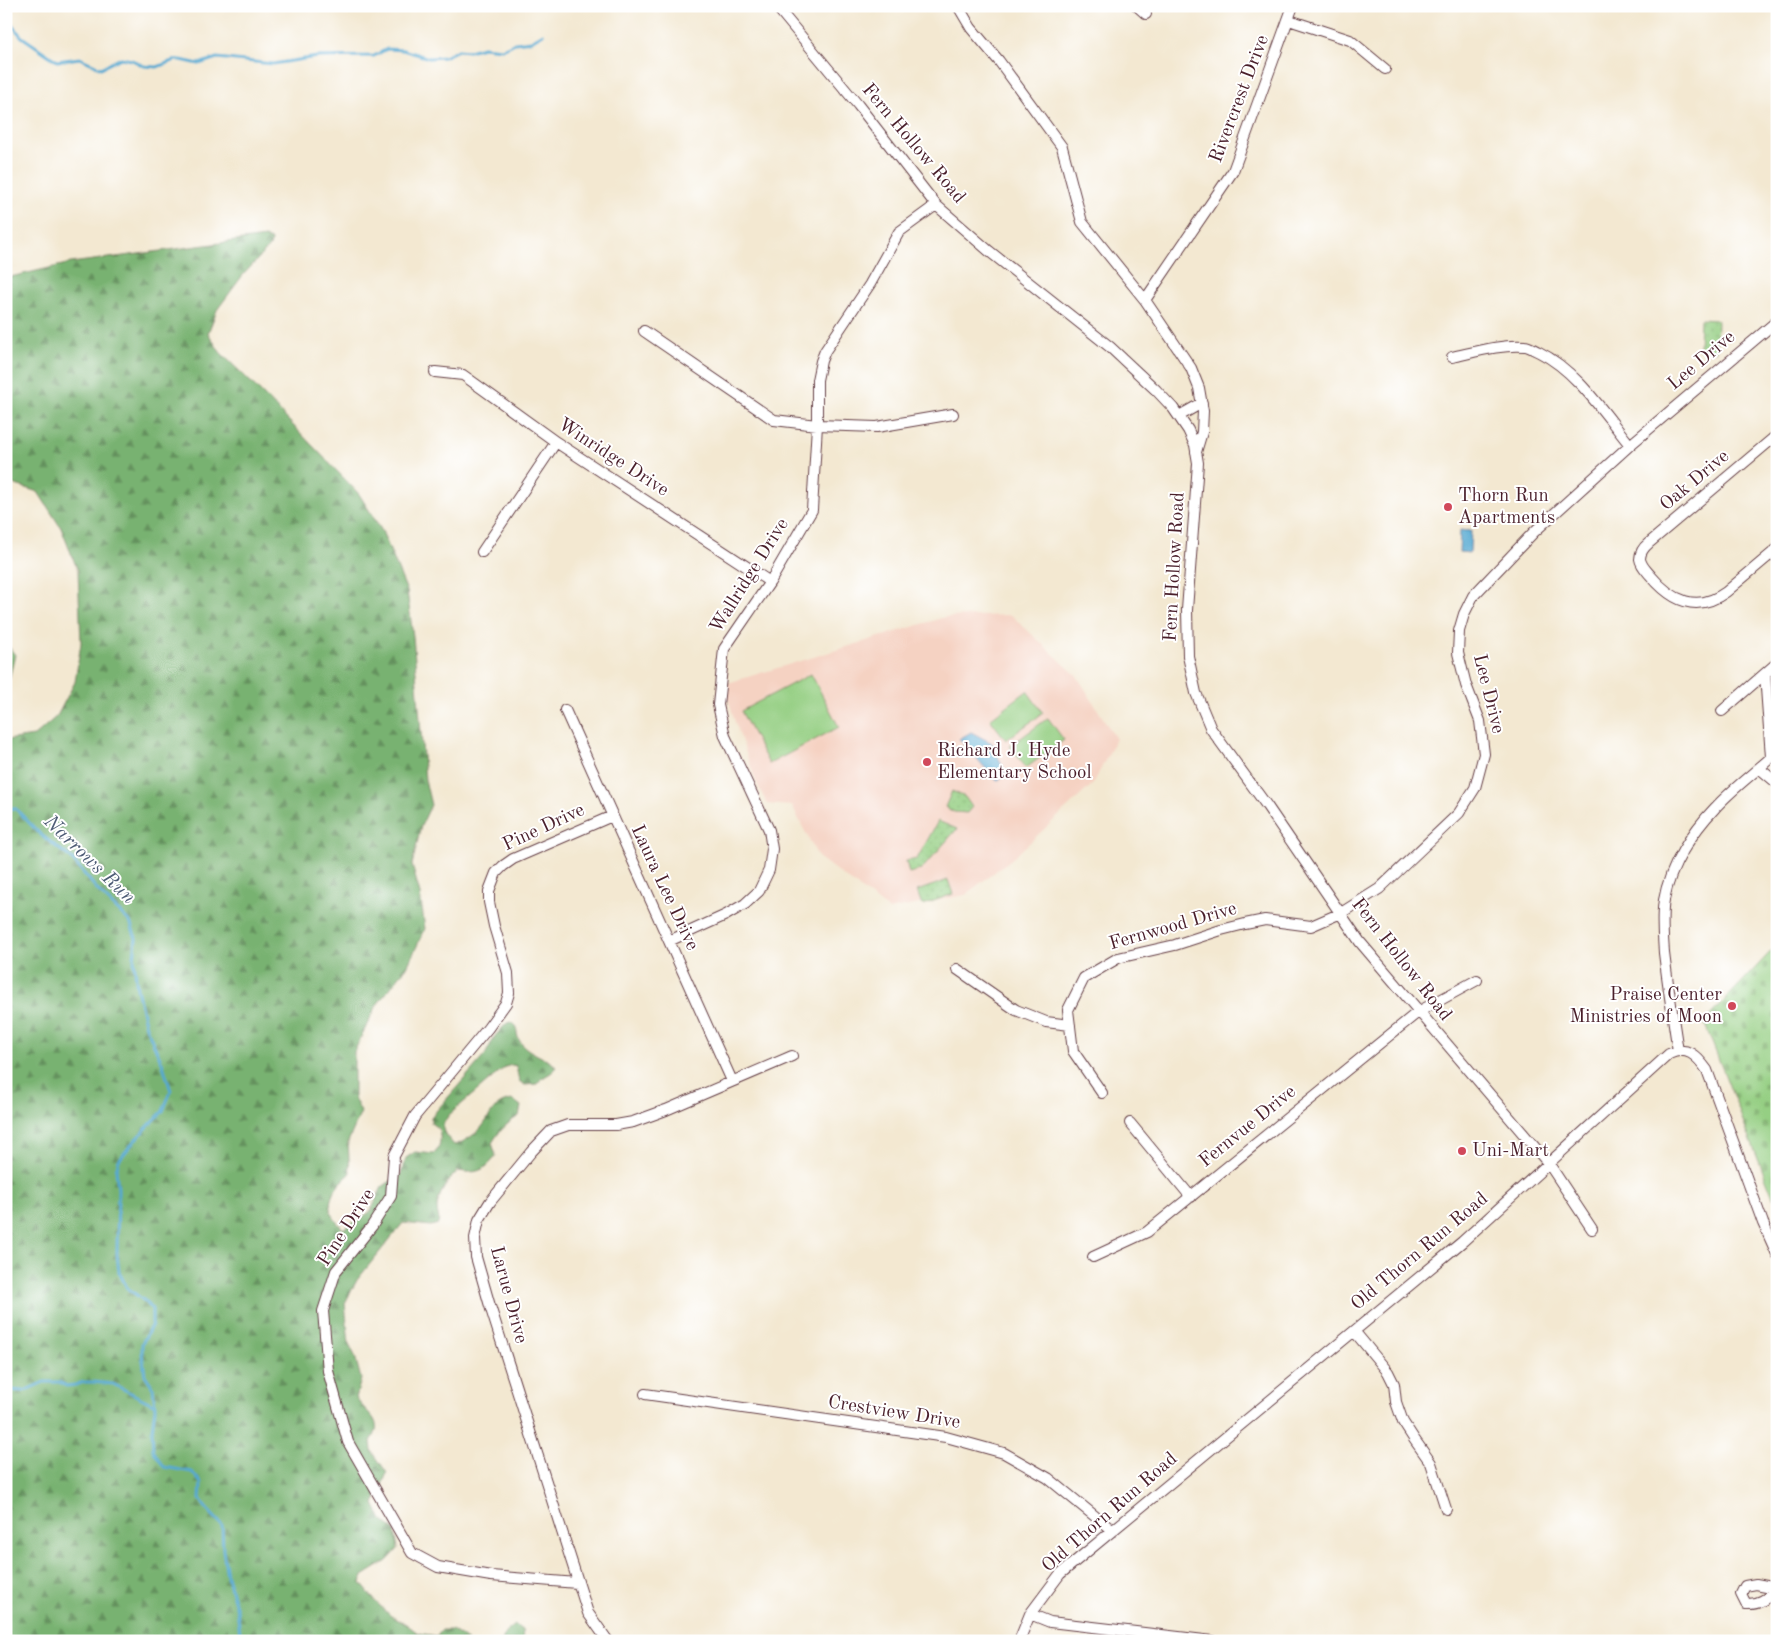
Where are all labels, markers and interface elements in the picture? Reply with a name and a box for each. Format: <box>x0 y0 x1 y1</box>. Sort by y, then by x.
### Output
street label: Rivercrest Drive <box>1207 33 1273 165</box>
street label: Fern Hollow Road <box>858 81 968 208</box>
street label: Lee Drive <box>1665 328 1739 394</box>
street label: Winridge Drive <box>554 415 672 501</box>
street label: Oak Drive <box>1657 447 1733 515</box>
place label: Thorn Run Apartments <box>1458 487 1555 528</box>
street label: Fern Hollow Road <box>1162 492 1188 642</box>
marker: Thorn Run Apartments <box>1442 501 1454 513</box>
street label: Wallridge Drive <box>707 515 793 637</box>
street label: Lee Drive <box>1469 652 1507 736</box>
place label: Richard J. Hyde Elementary School <box>937 742 1092 783</box>
marker: Richard J. Hyde Elementary School <box>921 756 933 768</box>
street label: Pine Drive <box>500 801 588 855</box>
water label: Narrows Run <box>39 811 139 908</box>
street label: Laura Lee Drive <box>627 822 701 954</box>
street label: Fern Hollow Road <box>1347 895 1455 1025</box>
street label: Fernwood Drive <box>1107 900 1239 954</box>
place label: Praise Center Ministries of Moon <box>1569 986 1722 1027</box>
marker: Praise Center Ministries of Moon <box>1726 1000 1738 1012</box>
street label: Fernvue Drive <box>1196 1082 1300 1172</box>
place label: Uni-Mart <box>1472 1142 1549 1161</box>
marker: Uni-Mart <box>1456 1145 1468 1157</box>
street label: Pine Drive <box>315 1186 379 1270</box>
street label: Old Thorn Run Road <box>1348 1189 1492 1315</box>
street label: Larue Drive <box>486 1244 530 1346</box>
street label: Crestview Drive <box>826 1393 962 1433</box>
street label: Old Thorn Run Road <box>1039 1449 1181 1577</box>

